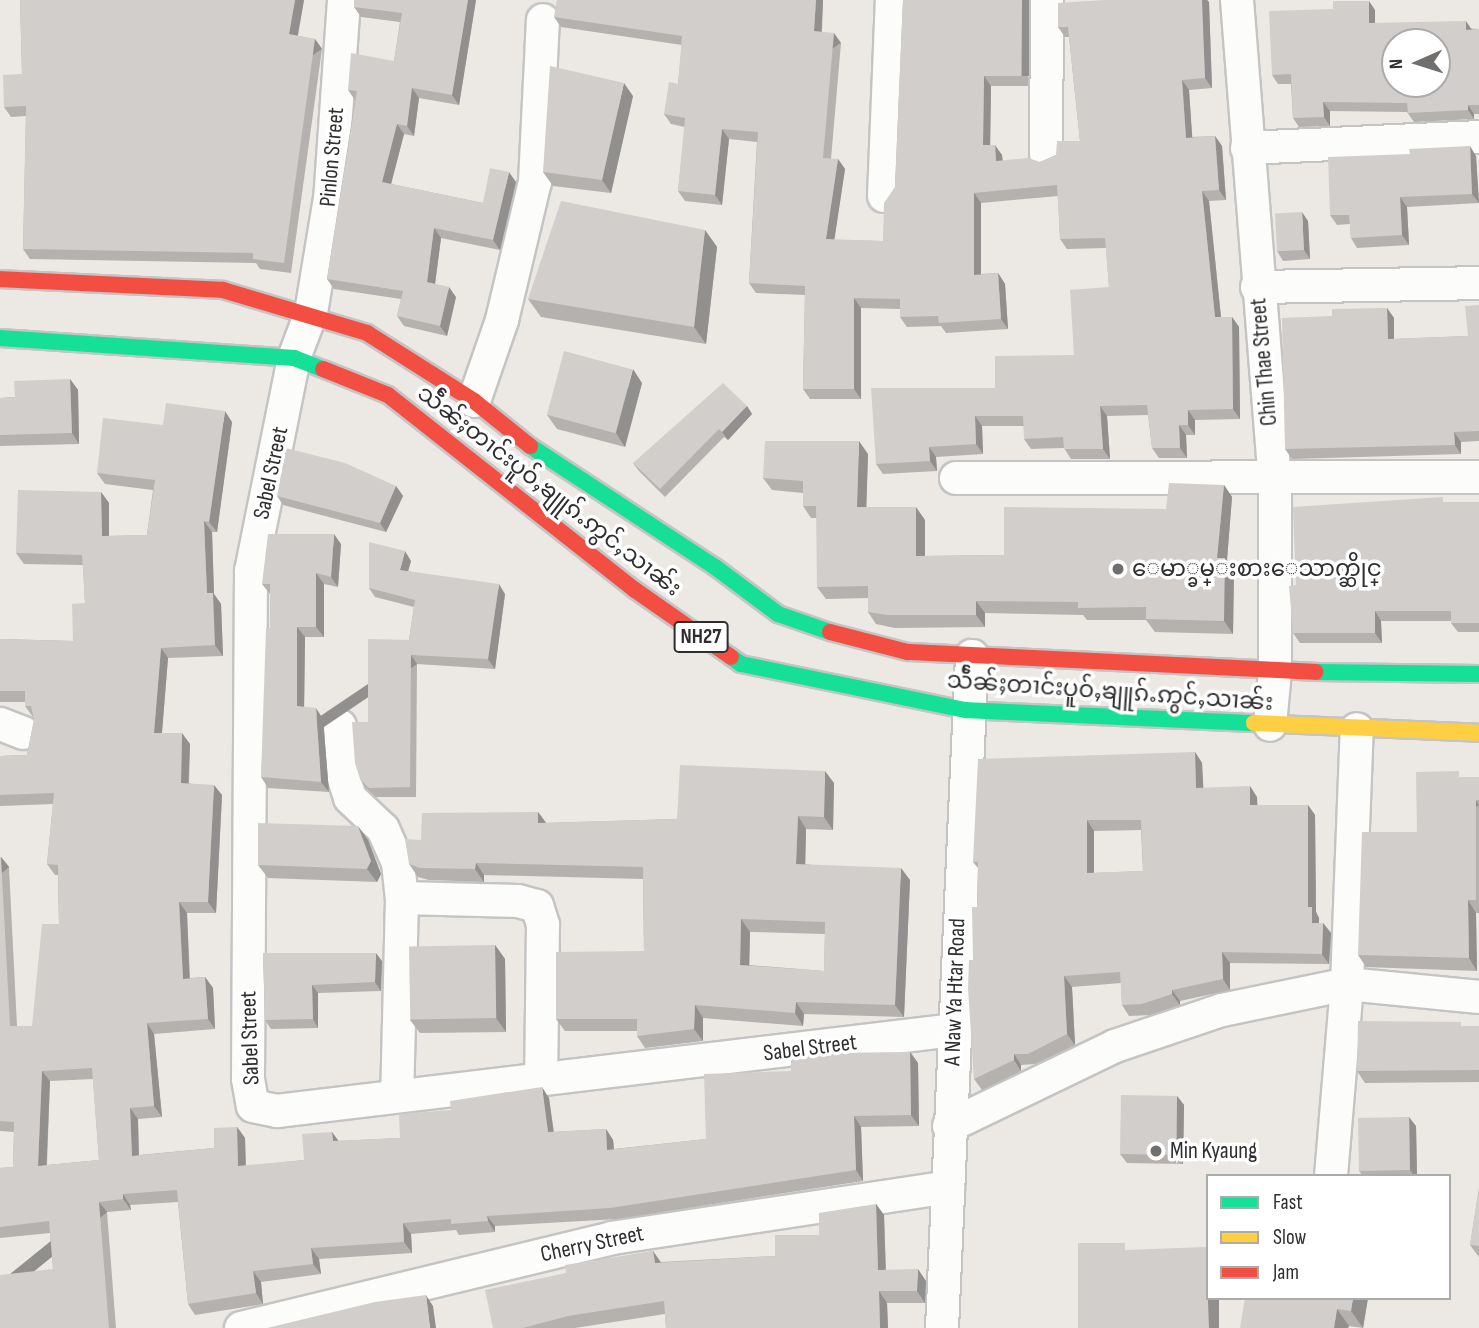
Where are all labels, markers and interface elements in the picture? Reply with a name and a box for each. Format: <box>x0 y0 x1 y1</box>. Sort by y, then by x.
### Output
north arrow <box>1381 28 1451 98</box>
text: N <box>1385 58 1408 70</box>
street label: Pinlon Street <box>314 106 350 208</box>
street label: Chin Thae Street <box>1245 297 1283 427</box>
street label: သဵႅၼ်ႈတၢင်းပူဝ်ႇၶျူၵ်ႉဢွင်ႇသၢၼ်း <box>412 379 686 603</box>
street label: Sabel Street <box>248 424 294 522</box>
place label: ေမာ္ခမ္းစားေသာက္ဆိုင္ <box>1132 555 1382 583</box>
marker: ေမာ္ခမ္းစားေသာက္ဆိုင္ <box>1110 561 1126 577</box>
road number: NH27 <box>673 620 729 654</box>
street label: သဵႅၼ်ႈတၢင်းပူဝ်ႇၶျူၵ်ႉဢွင်ႇသၢၼ်း <box>946 667 1274 717</box>
street label: A Naw Ya Htar Road <box>939 918 971 1066</box>
street label: Sabel Street <box>235 991 265 1085</box>
street label: Sabel Street <box>762 1029 858 1067</box>
place label: Min Kyaung <box>1170 1137 1257 1165</box>
marker: Min Kyaung <box>1148 1143 1164 1159</box>
legend <box>1206 1174 1451 1300</box>
text: Fast <box>1273 1190 1303 1215</box>
street label: Cherry Street <box>538 1220 646 1268</box>
text: Slow <box>1273 1225 1306 1250</box>
text: Jam <box>1273 1260 1299 1285</box>

